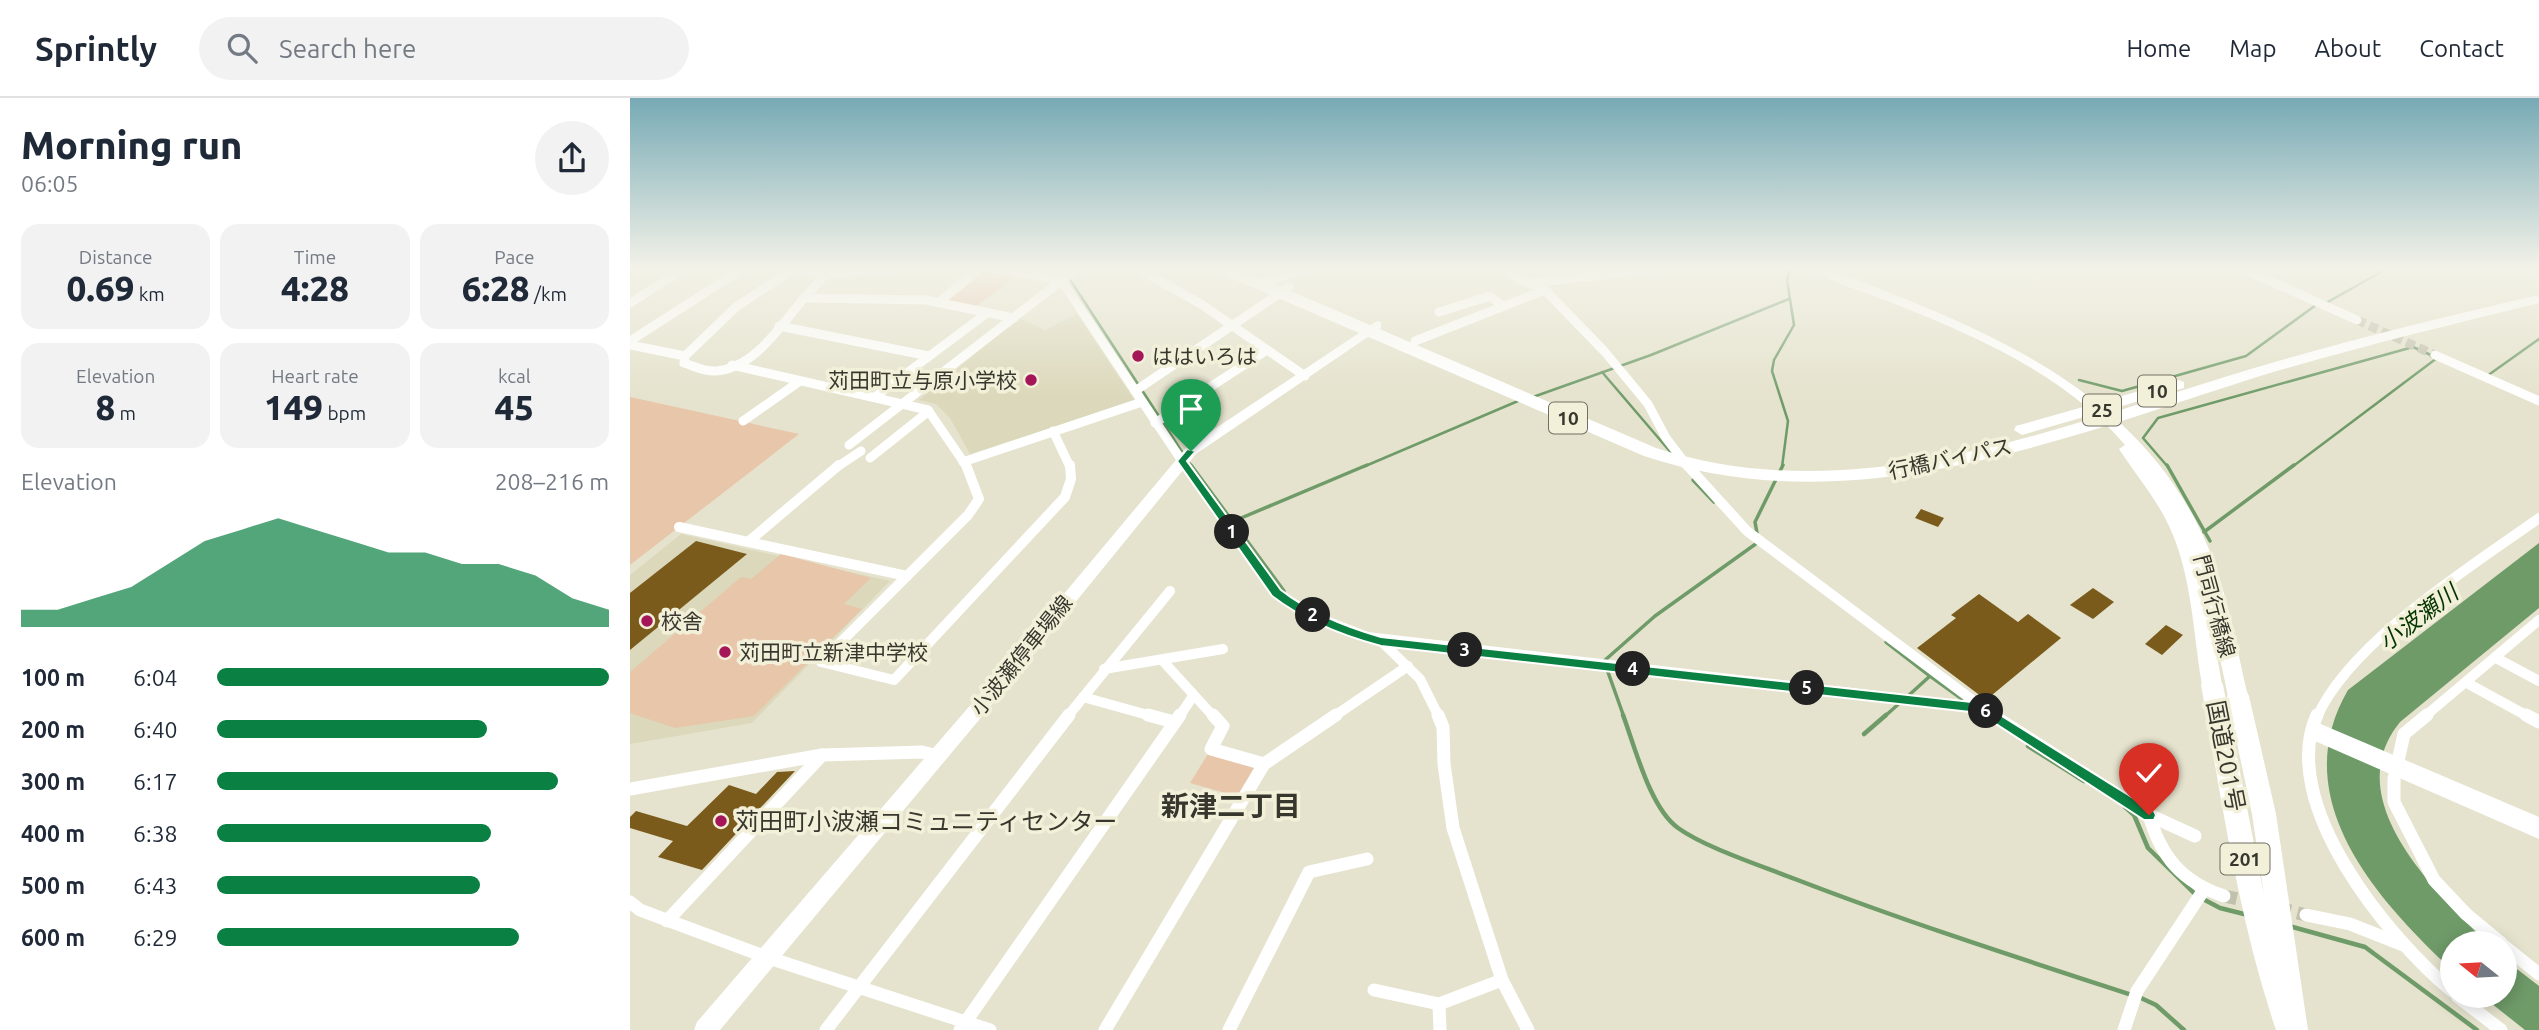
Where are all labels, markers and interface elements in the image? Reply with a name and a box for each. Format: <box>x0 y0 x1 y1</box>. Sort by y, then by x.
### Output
search box <box>199 17 689 80</box>
icon: search <box>223 29 261 67</box>
text: Sprintly <box>35 30 157 67</box>
text: Search here <box>279 34 416 63</box>
text: Home <box>2126 35 2191 62</box>
text: Map <box>2229 35 2276 62</box>
text: About <box>2314 35 2381 62</box>
text: Contact <box>2419 35 2504 62</box>
button: share <box>535 121 609 195</box>
text: Morning run <box>21 124 242 166</box>
text: 06:05 <box>21 171 79 196</box>
text: Distance <box>79 246 152 268</box>
text: Time <box>294 246 336 268</box>
text: Pace <box>494 246 534 268</box>
text: 0.69 <box>67 268 134 308</box>
text: 4:28 <box>281 268 349 308</box>
text: 6:28 <box>462 268 530 308</box>
text: km <box>134 283 165 305</box>
text: /km <box>530 283 567 305</box>
place label: ははいろは <box>1152 344 1257 368</box>
marker: ははいろは <box>1130 348 1146 364</box>
text: Elevation <box>76 365 155 387</box>
text: Heart rate <box>271 365 359 387</box>
text: kcal <box>498 365 531 387</box>
place label: 苅田町立与原小学校 <box>828 368 1017 392</box>
marker: 苅田町立与原小学校 <box>1023 372 1039 388</box>
road number: 10 <box>2138 376 2176 406</box>
pin <box>1161 379 1221 451</box>
text: 8 <box>95 387 115 427</box>
text: 149 <box>264 387 323 427</box>
text: 45 <box>495 387 534 427</box>
icon: arrive <box>1172 390 1210 428</box>
road number: 25 <box>2083 394 2121 426</box>
text: m <box>115 402 136 424</box>
text: bpm <box>323 402 366 424</box>
road number: 10 <box>1549 402 1587 434</box>
street label: 行橋バイパス <box>1886 433 2014 483</box>
text: Elevation <box>21 469 117 494</box>
text: 208–216 m <box>495 469 609 494</box>
pin: 1 <box>1214 514 1250 550</box>
text: 1 <box>1226 520 1237 542</box>
street label: 門司行橋線 <box>2190 552 2240 660</box>
water label: 小波瀬川 <box>2374 578 2465 655</box>
street label: 小波瀬停車場線 <box>965 590 1077 720</box>
pin: 2 <box>1296 598 1330 632</box>
text: 2 <box>1307 603 1318 625</box>
place label: 校舎 <box>661 609 703 633</box>
marker: 校舎 <box>639 613 655 629</box>
pin: 3 <box>1448 632 1482 668</box>
text: 3 <box>1459 638 1470 660</box>
place label: 苅田町立新津中学校 <box>739 640 928 664</box>
marker: 苅田町立新津中学校 <box>717 644 733 660</box>
pin: 4 <box>1616 652 1650 686</box>
text: 4 <box>1627 657 1638 679</box>
text: 100 m <box>21 665 85 690</box>
text: 6:04 <box>133 665 178 690</box>
pin: 5 <box>1790 670 1824 706</box>
text: 5 <box>1801 676 1812 698</box>
pin: 6 <box>1968 694 2004 728</box>
street label: 国道201号 <box>2202 698 2250 814</box>
text: 6 <box>1980 699 1991 721</box>
text: 200 m <box>21 717 85 742</box>
text: 6:40 <box>133 717 178 742</box>
pin <box>2119 743 2179 815</box>
icon: check <box>2130 754 2168 792</box>
text: 300 m <box>21 769 85 794</box>
text: 6:17 <box>133 769 178 794</box>
district label: 新津二丁目 <box>1161 790 1301 821</box>
place label: 苅田町小波瀬コミュニティセンター <box>735 808 1118 835</box>
marker: 苅田町小波瀬コミュニティセンター <box>713 813 729 829</box>
text: 400 m <box>21 821 85 846</box>
text: 6:38 <box>133 821 178 846</box>
road number: 201 <box>2220 844 2270 874</box>
text: 500 m <box>21 873 85 898</box>
text: 6:43 <box>133 873 178 898</box>
text: 600 m <box>21 925 85 950</box>
text: 6:29 <box>133 925 178 950</box>
north arrow <box>2440 931 2516 1008</box>
map controls <box>2440 931 2517 1008</box>

